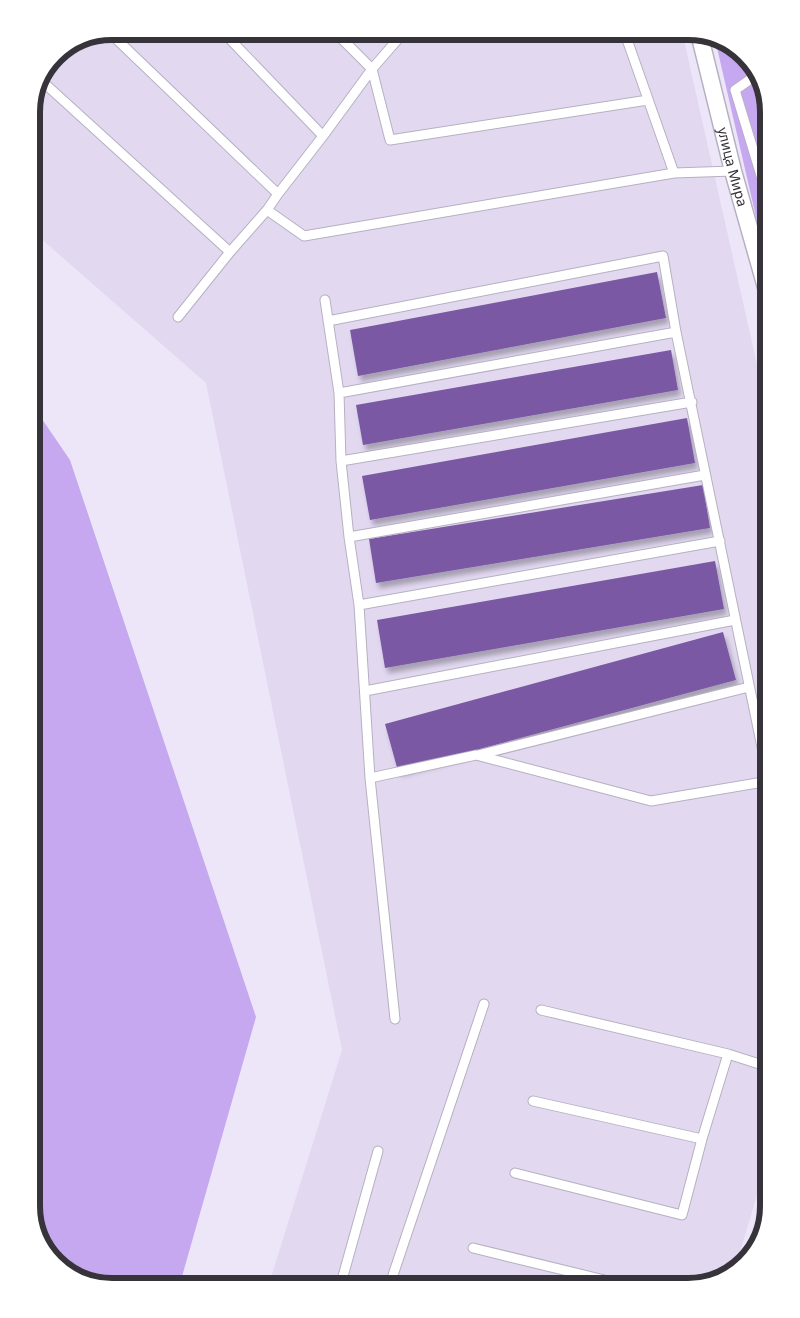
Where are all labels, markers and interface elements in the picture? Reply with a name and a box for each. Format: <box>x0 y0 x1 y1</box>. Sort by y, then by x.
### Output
street label: улица Мира <box>714 125 753 208</box>

